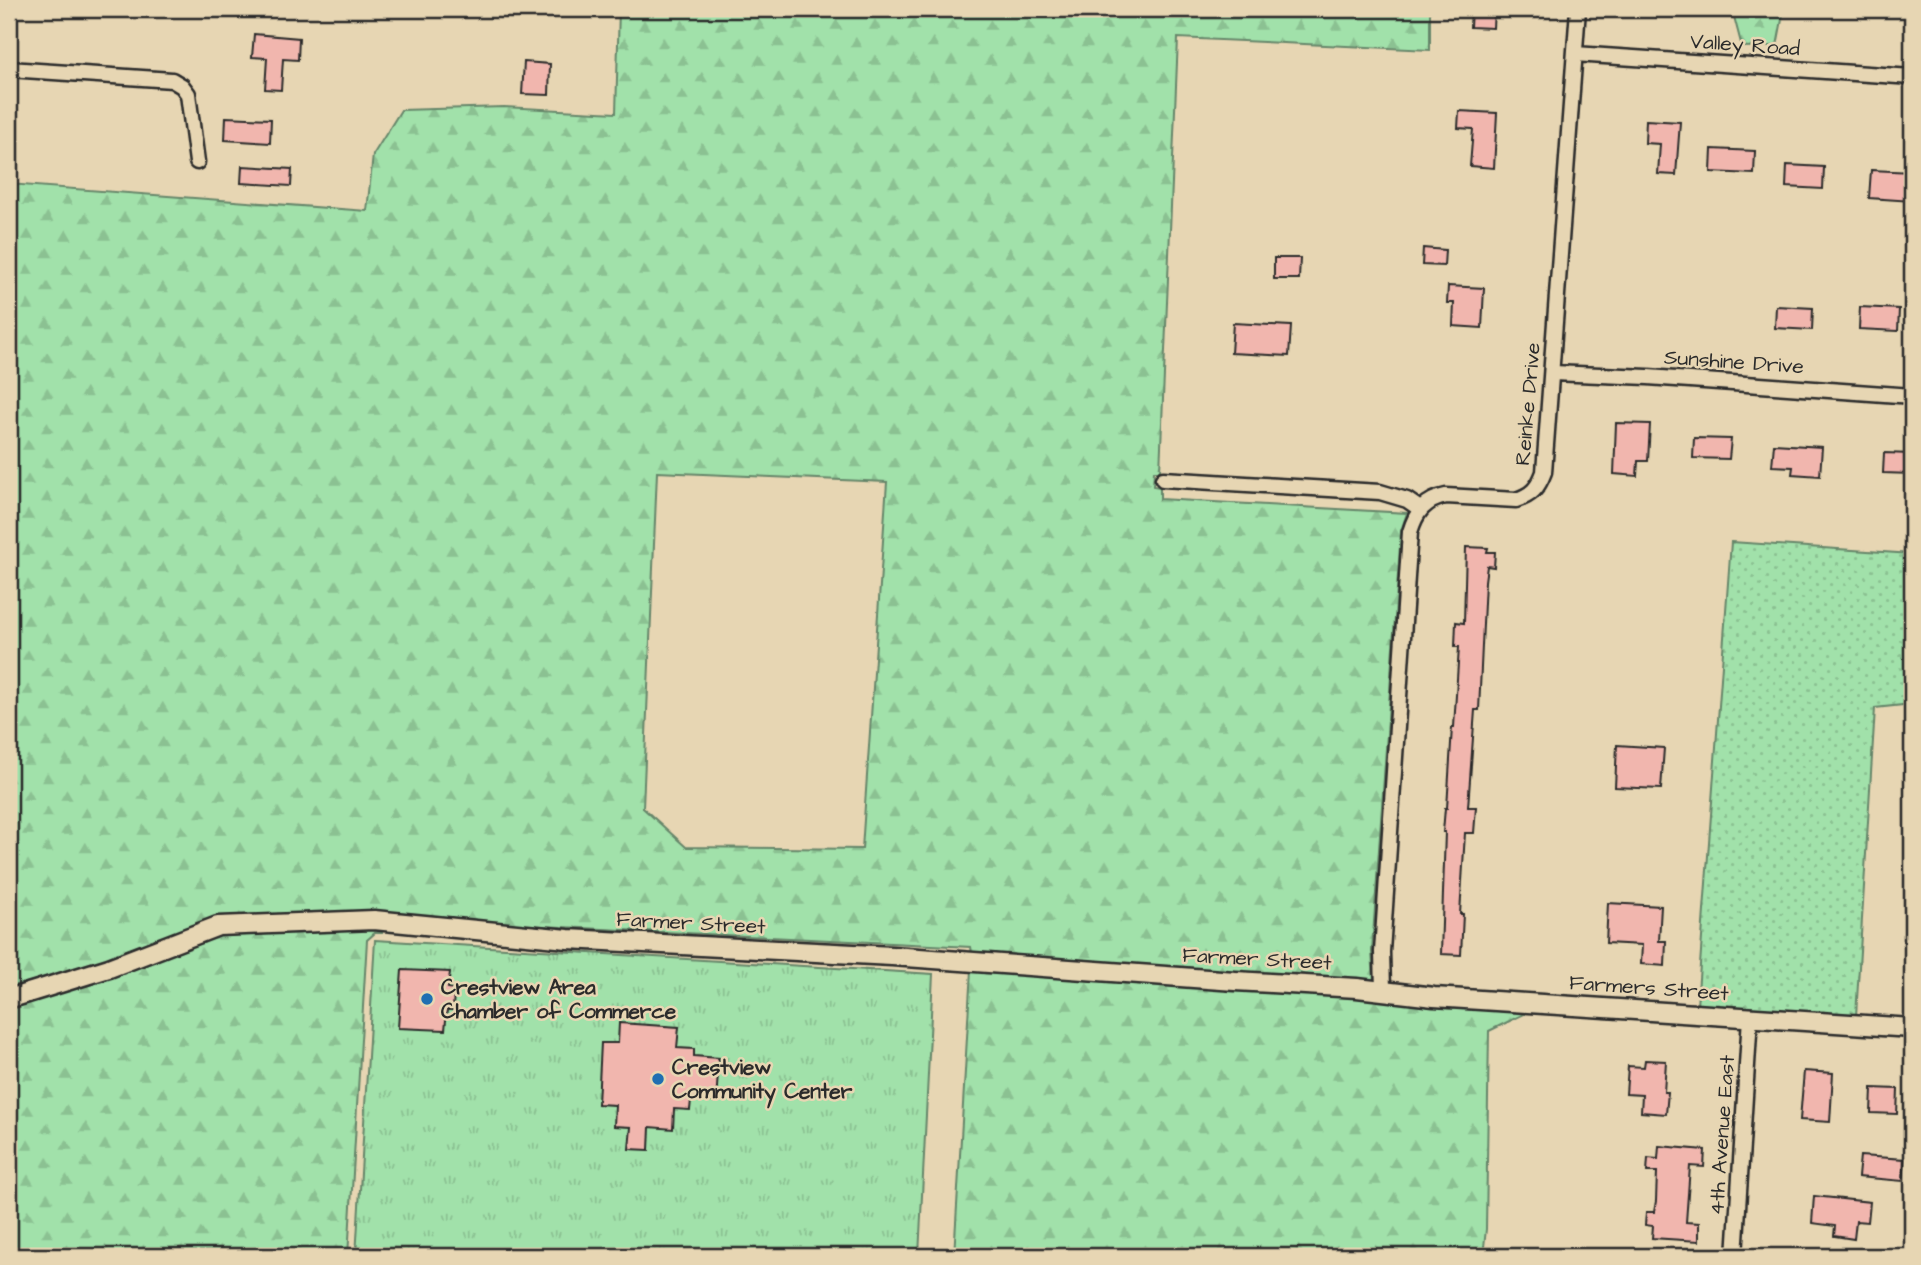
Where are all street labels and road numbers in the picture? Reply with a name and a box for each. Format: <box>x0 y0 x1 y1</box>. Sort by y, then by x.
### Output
street label: Valley Road <box>1689 27 1801 65</box>
street label: Reinke Drive <box>1508 341 1548 467</box>
street label: Sunshine Drive <box>1663 343 1805 381</box>
street label: Farmer Street <box>616 905 767 941</box>
street label: Farmer Street <box>1182 941 1333 977</box>
street label: Farmers Street <box>1568 968 1730 1008</box>
street label: 4th Avenue East <box>1702 1053 1742 1216</box>

